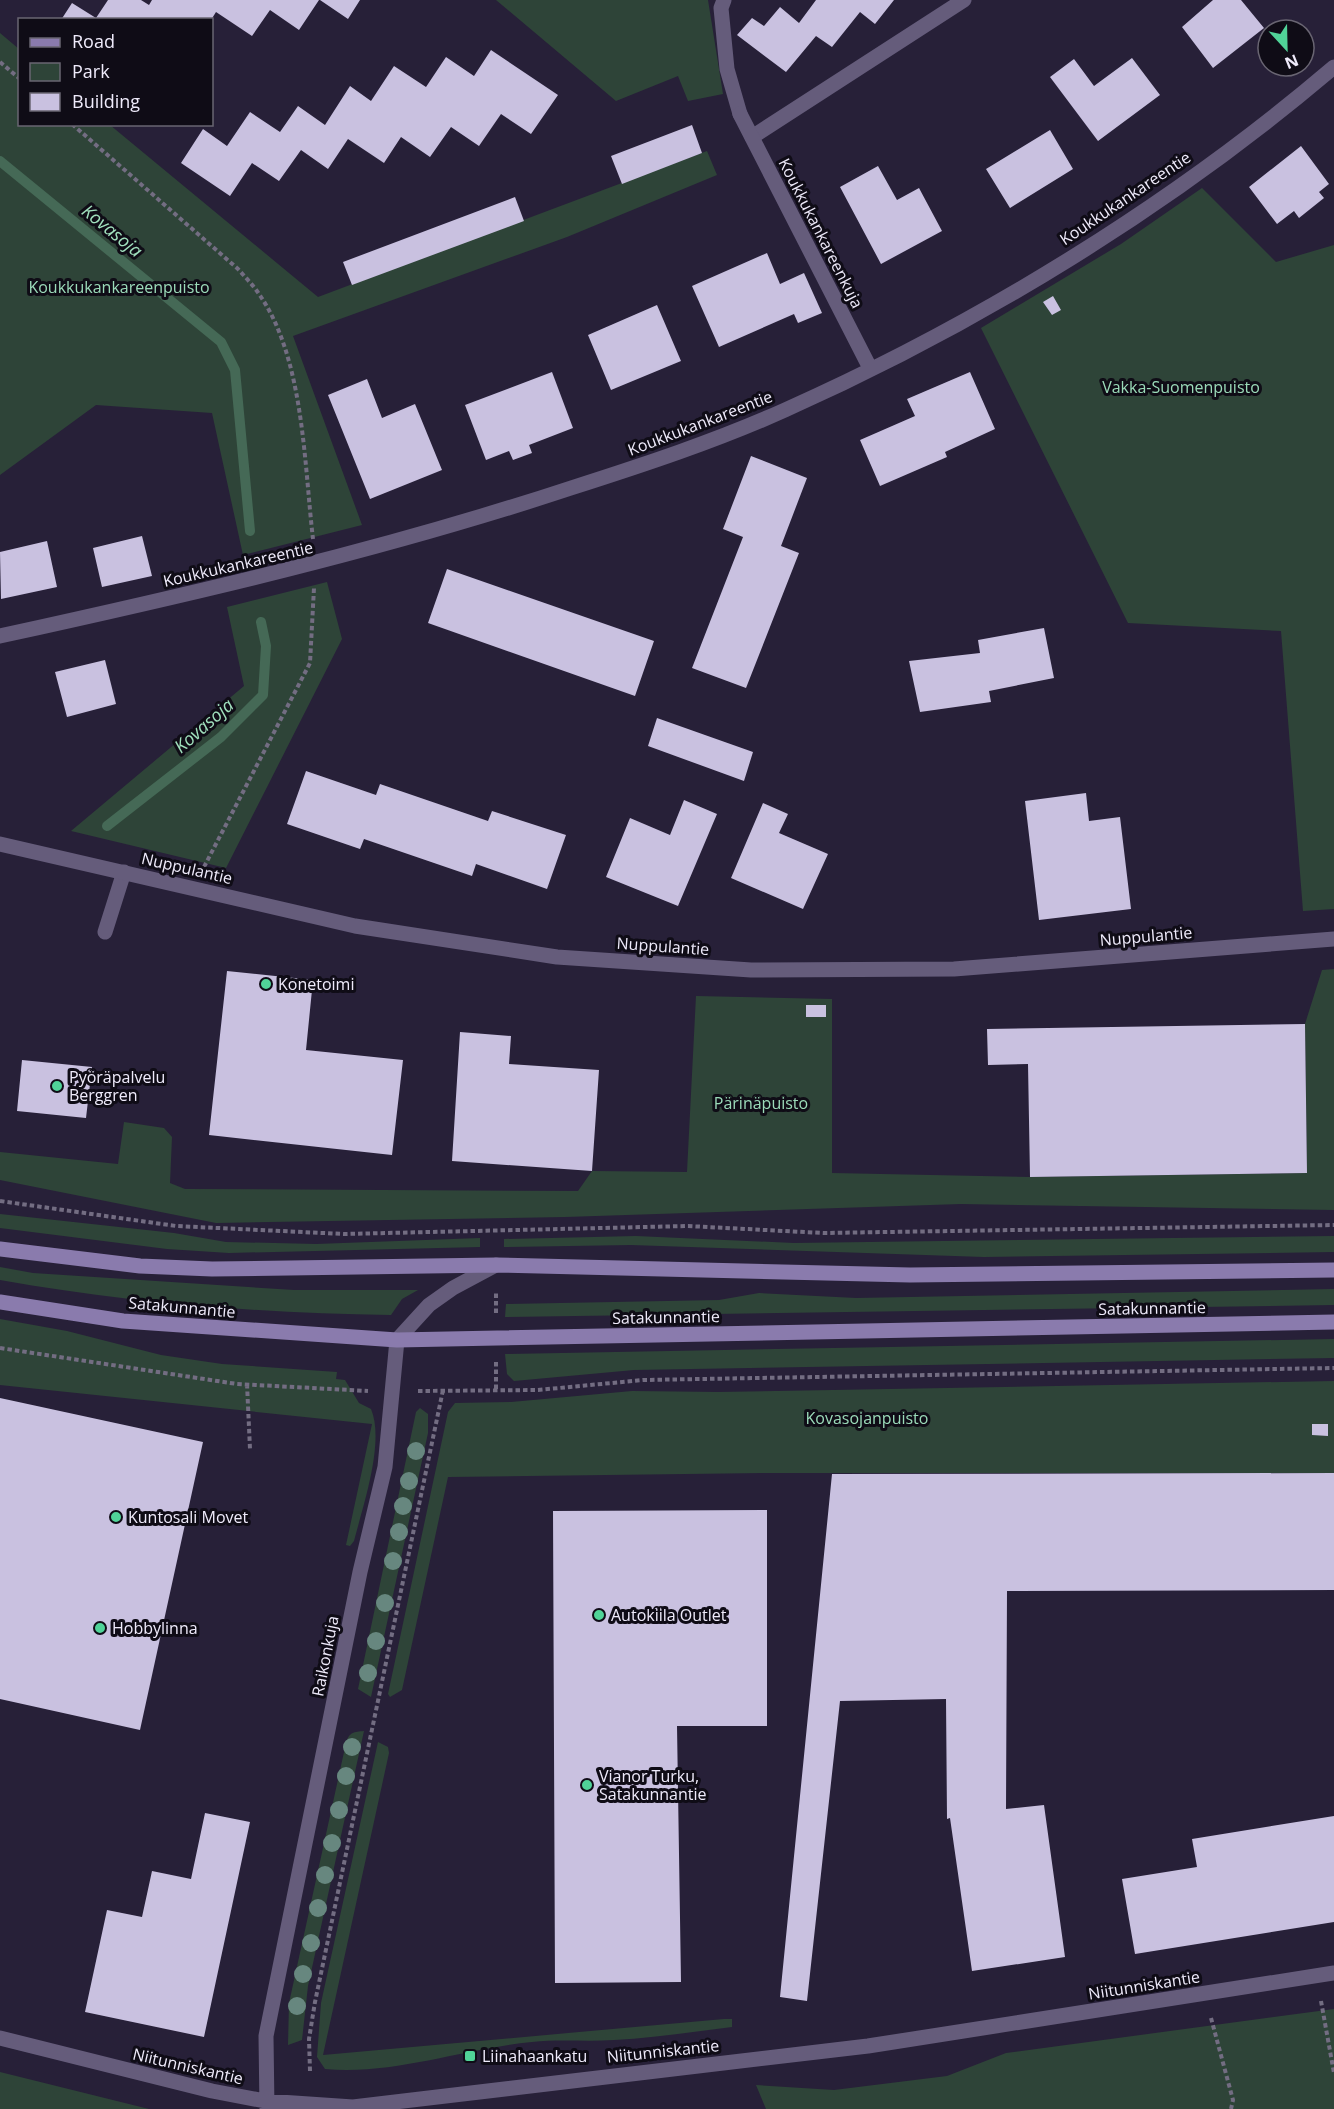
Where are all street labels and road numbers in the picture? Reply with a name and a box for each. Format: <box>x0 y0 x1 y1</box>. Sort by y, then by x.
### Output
street label: Koukkukankareentie <box>1055 146 1195 250</box>
street label: Koukkukankareenkuja <box>774 154 868 312</box>
street label: Koukkukankareentie <box>624 385 776 461</box>
street label: Koukkukankareentie <box>161 536 315 592</box>
street label: Nuppulantie <box>139 847 235 889</box>
street label: Nuppulantie <box>1099 921 1193 951</box>
street label: Nuppulantie <box>616 932 710 960</box>
street label: Satakunnantie <box>127 1291 237 1323</box>
street label: Satakunnantie <box>1098 1296 1206 1320</box>
street label: Satakunnantie <box>612 1305 720 1329</box>
street label: Raikonkuja <box>306 1614 344 1698</box>
street label: Niitunniskantie <box>1087 1965 1201 2005</box>
street label: Niitunniskantie <box>606 2034 720 2068</box>
street label: Niitunniskantie <box>131 2043 245 2089</box>

